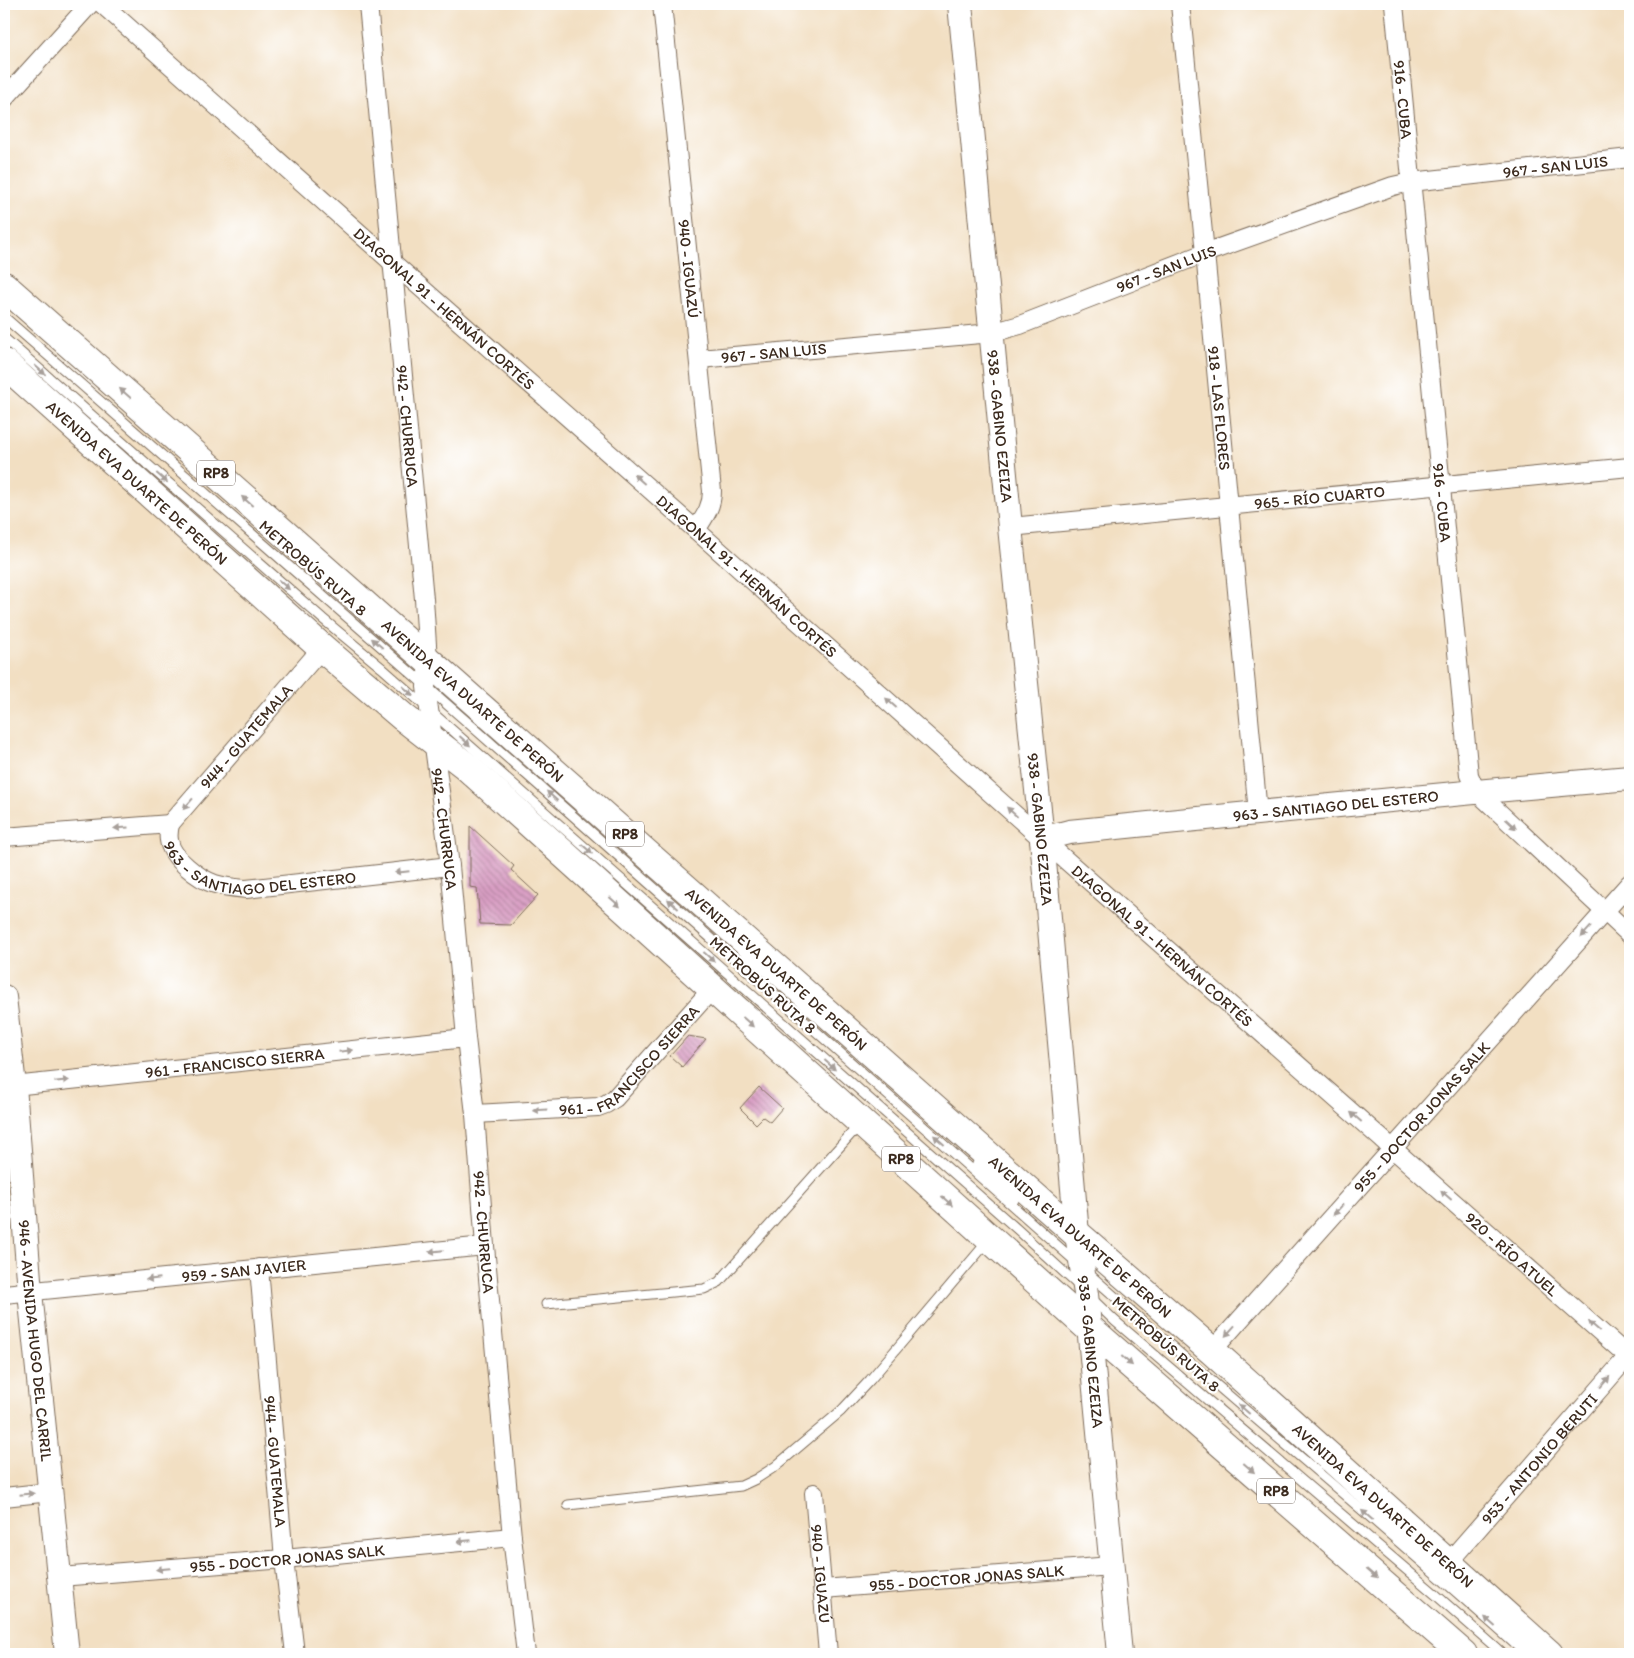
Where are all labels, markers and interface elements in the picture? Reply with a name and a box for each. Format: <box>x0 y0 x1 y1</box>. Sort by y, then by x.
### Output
street label: 916 - CUBA <box>1390 59 1417 140</box>
street label: 967 - SAN LUIS <box>1502 151 1609 181</box>
street label: 940 - IGUAZÚ <box>675 218 704 319</box>
street label: DIAGONAL 91 - HERNÁN CORTÉS <box>350 223 539 393</box>
street label: 967 - SAN LUIS <box>1113 240 1219 296</box>
street label: 967 - SAN LUIS <box>720 338 827 367</box>
street label: 918 - LAS FLORES <box>1204 345 1235 471</box>
street label: 938 - GABINO EZEIZA <box>984 349 1017 503</box>
one-way arrow <box>34 364 46 376</box>
street label: 942 - CHURRUCA <box>393 364 423 488</box>
one-way arrow <box>119 388 132 399</box>
street label: AVENIDA EVA DUARTE DE PERÓN <box>43 396 232 569</box>
road number: RP8 <box>197 460 235 486</box>
street label: 916 - CUBA <box>1429 462 1456 543</box>
one-way arrow <box>156 472 169 483</box>
one-way arrow <box>633 473 645 485</box>
street label: 965 - RÍO CUARTO <box>1253 481 1386 513</box>
street label: DIAGONAL 91 - HERNÁN CORTÉS <box>653 490 841 661</box>
one-way arrow <box>241 495 254 506</box>
street label: METROBÚS RUTA 8 <box>255 516 371 620</box>
one-way arrow <box>277 579 289 591</box>
street label: AVENIDA EVA DUARTE DE PERÓN <box>378 615 568 786</box>
one-way arrow <box>371 637 383 649</box>
street label: 944 - GUATEMALA <box>195 680 296 792</box>
one-way arrow <box>401 685 414 696</box>
one-way arrow <box>885 697 897 709</box>
one-way arrow <box>459 736 472 747</box>
street label: 938 - GABINO EZEIZA <box>1024 752 1057 906</box>
street label: 942 - CHURRUCA <box>427 767 462 891</box>
street label: 963 - SANTIAGO DEL ESTERO <box>1232 786 1440 825</box>
one-way arrow <box>545 791 558 802</box>
one-way arrow <box>182 798 194 810</box>
one-way arrow <box>1005 806 1018 817</box>
one-way arrow <box>1505 818 1517 830</box>
road number: RP8 <box>606 822 644 846</box>
one-way arrow <box>113 825 129 833</box>
street label: 963 - SANTIAGO DEL ESTERO <box>160 838 357 899</box>
one-way arrow <box>580 843 592 855</box>
street label: DIAGONAL 91 - HERNÁN CORTÉS <box>1068 860 1257 1030</box>
one-way arrow <box>394 868 410 876</box>
street label: AVENIDA EVA DUARTE DE PERÓN <box>682 883 872 1054</box>
one-way arrow <box>609 896 622 907</box>
one-way arrow <box>668 898 680 910</box>
one-way arrow <box>1580 926 1592 938</box>
street label: METROBÚS RUTA 8 <box>706 932 820 1038</box>
one-way arrow <box>702 951 714 963</box>
street label: 961 - FRANCISCO SIERRA <box>558 1001 703 1119</box>
one-way arrow <box>742 1016 754 1028</box>
street label: 955 - DOCTOR JONAS SALK <box>1349 1037 1494 1196</box>
street label: 961 - FRANCISCO SIERRA <box>144 1044 325 1081</box>
one-way arrow <box>338 1047 354 1055</box>
one-way arrow <box>824 1059 837 1070</box>
one-way arrow <box>55 1076 71 1084</box>
one-way arrow <box>531 1107 547 1115</box>
one-way arrow <box>1350 1111 1363 1122</box>
one-way arrow <box>933 1134 945 1146</box>
road number: RP8 <box>882 1146 920 1172</box>
street label: AVENIDA EVA DUARTE DE PERÓN <box>985 1151 1176 1322</box>
street label: 942 - CHURRUCA <box>470 1170 499 1294</box>
one-way arrow <box>1439 1190 1452 1201</box>
one-way arrow <box>941 1195 953 1207</box>
one-way arrow <box>1332 1204 1344 1216</box>
street label: 920 - RÍO ATUEL <box>1461 1208 1562 1300</box>
street label: 946 - AVENIDA HUGO DEL CARRIL <box>15 1219 57 1462</box>
one-way arrow <box>428 1247 444 1255</box>
street label: 959 - SAN JAVIER <box>181 1254 307 1286</box>
street label: 938 - GABINO EZEIZA <box>1074 1274 1108 1429</box>
one-way arrow <box>144 1275 160 1283</box>
street label: METROBÚS RUTA 8 <box>1108 1292 1224 1396</box>
one-way arrow <box>1588 1320 1600 1332</box>
one-way arrow <box>1224 1325 1236 1337</box>
one-way arrow <box>1120 1355 1132 1367</box>
one-way arrow <box>1600 1376 1611 1389</box>
street label: 953 - ANTONIO BERUTI <box>1477 1389 1601 1528</box>
street label: 944 - GUATEMALA <box>260 1395 291 1528</box>
one-way arrow <box>1237 1404 1250 1415</box>
street label: AVENIDA EVA DUARTE DE PERÓN <box>1289 1419 1478 1591</box>
one-way arrow <box>1243 1462 1256 1473</box>
road number: RP8 <box>1257 1478 1295 1504</box>
one-way arrow <box>19 1490 35 1498</box>
one-way arrow <box>1362 1509 1374 1521</box>
street label: 940 - IGUAZÚ <box>807 1524 835 1624</box>
one-way arrow <box>456 1538 472 1546</box>
street label: 955 - DOCTOR JONAS SALK <box>189 1540 386 1576</box>
street label: 955 - DOCTOR JONAS SALK <box>868 1560 1065 1595</box>
one-way arrow <box>154 1565 170 1573</box>
one-way arrow <box>1365 1569 1378 1580</box>
one-way arrow <box>1483 1616 1496 1627</box>

